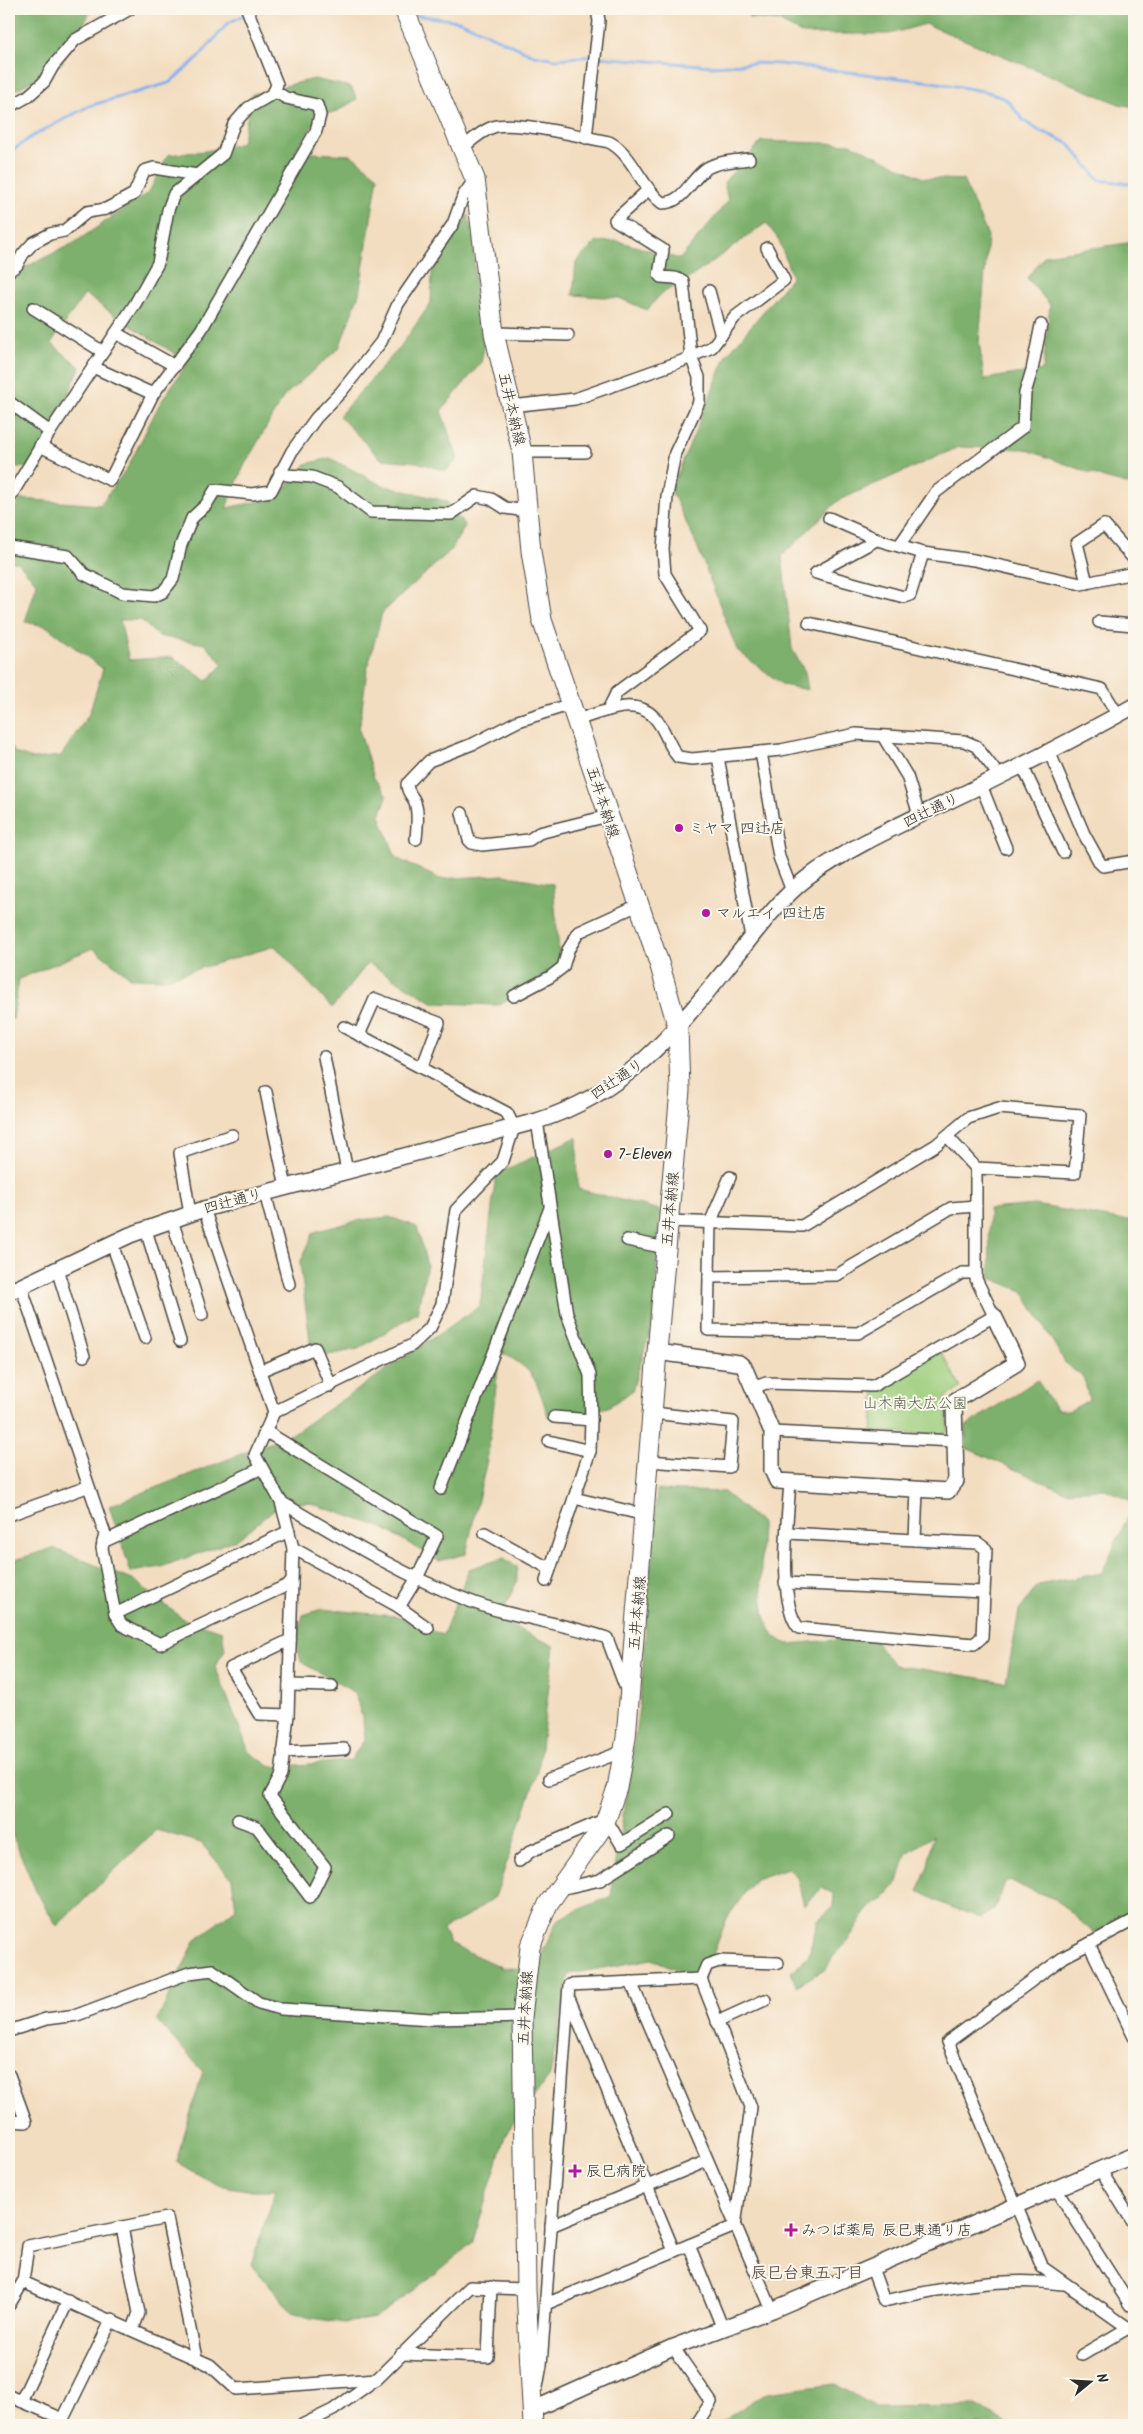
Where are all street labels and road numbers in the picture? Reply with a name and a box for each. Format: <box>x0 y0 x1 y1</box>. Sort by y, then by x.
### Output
street label: 五井本納線 <box>491 370 531 448</box>
street label: 五井本納線 <box>579 763 625 842</box>
street label: 四辻通り <box>899 787 964 835</box>
street label: 四辻通り <box>586 1053 649 1107</box>
street label: 五井本納線 <box>656 1171 686 1247</box>
street label: 四辻通り <box>201 1183 265 1221</box>
street label: 五井本納線 <box>623 1575 653 1651</box>
street label: 五井本納線 <box>512 1970 540 2046</box>

